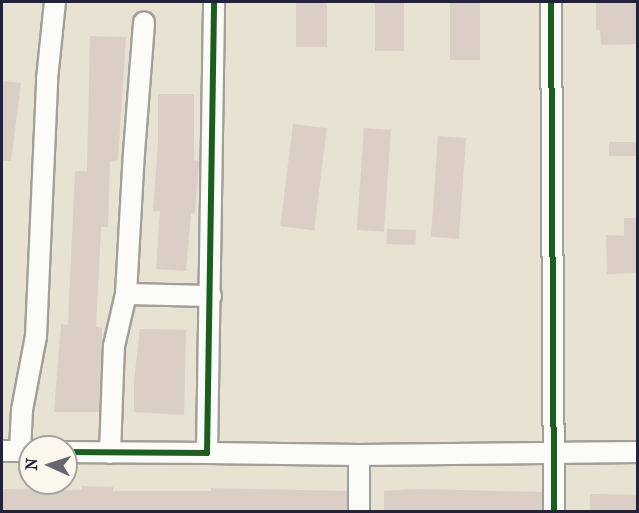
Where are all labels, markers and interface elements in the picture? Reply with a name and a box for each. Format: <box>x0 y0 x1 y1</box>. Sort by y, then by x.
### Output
north arrow <box>18 435 78 495</box>
text: N <box>22 458 41 471</box>

